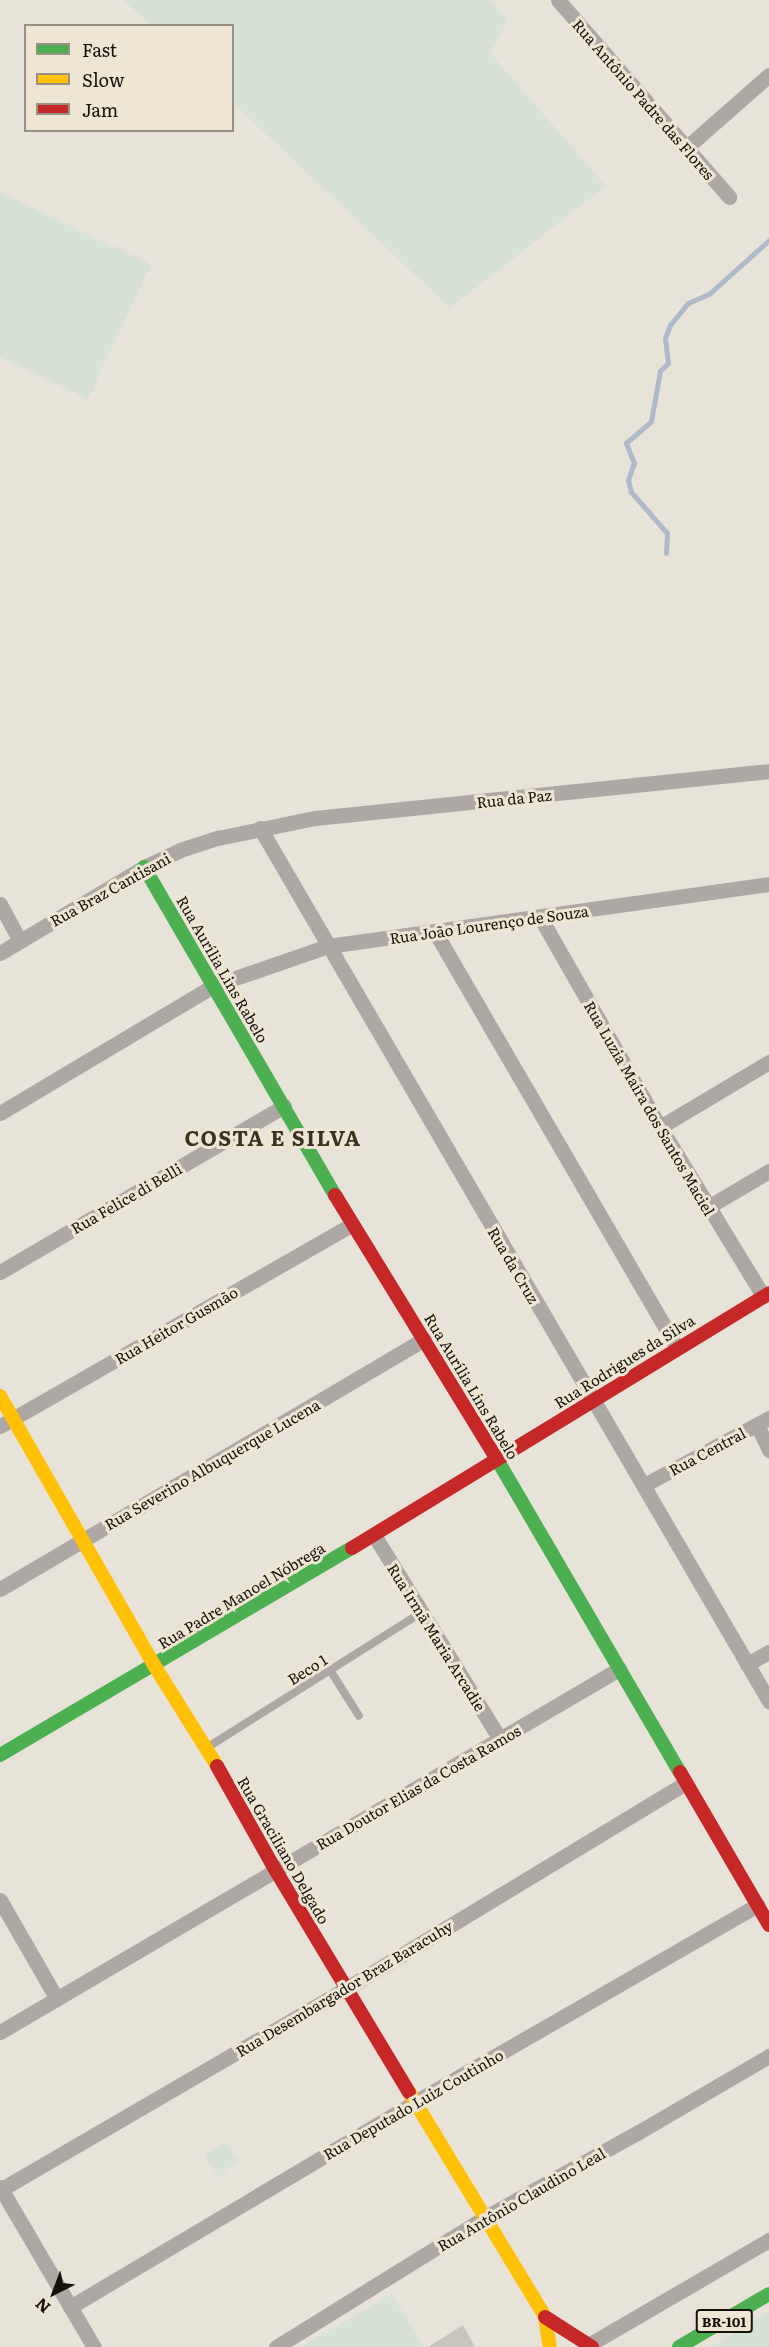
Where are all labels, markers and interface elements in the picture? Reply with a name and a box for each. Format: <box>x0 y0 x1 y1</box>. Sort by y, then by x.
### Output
street label: Rua Antônio Padre das Flores <box>569 15 719 183</box>
legend <box>24 24 234 132</box>
text: Fast <box>82 36 117 63</box>
text: Slow <box>82 66 124 93</box>
text: Jam <box>82 96 118 123</box>
street label: Rua da Paz <box>476 785 552 811</box>
street label: Rua Braz Cantisani <box>47 848 173 930</box>
street label: Rua Aurília Lins Rabelo <box>174 892 272 1046</box>
street label: Rua João Lourenço de Souza <box>388 901 590 947</box>
street label: Rua Luzia Maíra dos Santos Maciel <box>581 998 719 1218</box>
district label: COSTA E SILVA <box>184 1124 362 1150</box>
street label: Rua Felice di Belli <box>67 1159 185 1237</box>
street label: Rua da Cruz <box>485 1224 543 1306</box>
street label: Rua Heitor Gusmão <box>111 1282 241 1368</box>
street label: Rua Aurília Lins Rabelo <box>421 1310 523 1462</box>
street label: Rua Rodrigues da Silva <box>551 1310 697 1412</box>
street label: Rua Severino Albuquerque Lucena <box>101 1395 323 1533</box>
street label: Rua Central <box>666 1423 748 1479</box>
street label: Rua Padre Manoel Nóbrega <box>154 1538 328 1652</box>
street label: Rua Irmã Maria Arcadie <box>384 1560 490 1714</box>
street label: Beco 1 <box>284 1650 330 1688</box>
street label: Rua Doutor Elias da Costa Ramos <box>312 1721 524 1853</box>
street label: Rua Graciliano Delgado <box>234 1773 334 1927</box>
street label: Rua Desembargador Braz Baracuhy <box>232 1916 456 2060</box>
street label: Rua Deputado Luiz Coutinho <box>320 2045 506 2163</box>
street label: Rua Antônio Claudino Leal <box>434 2143 608 2255</box>
north arrow <box>24 2263 84 2323</box>
text: N <box>29 2293 55 2320</box>
road number: BR-101 <box>696 2310 752 2332</box>

